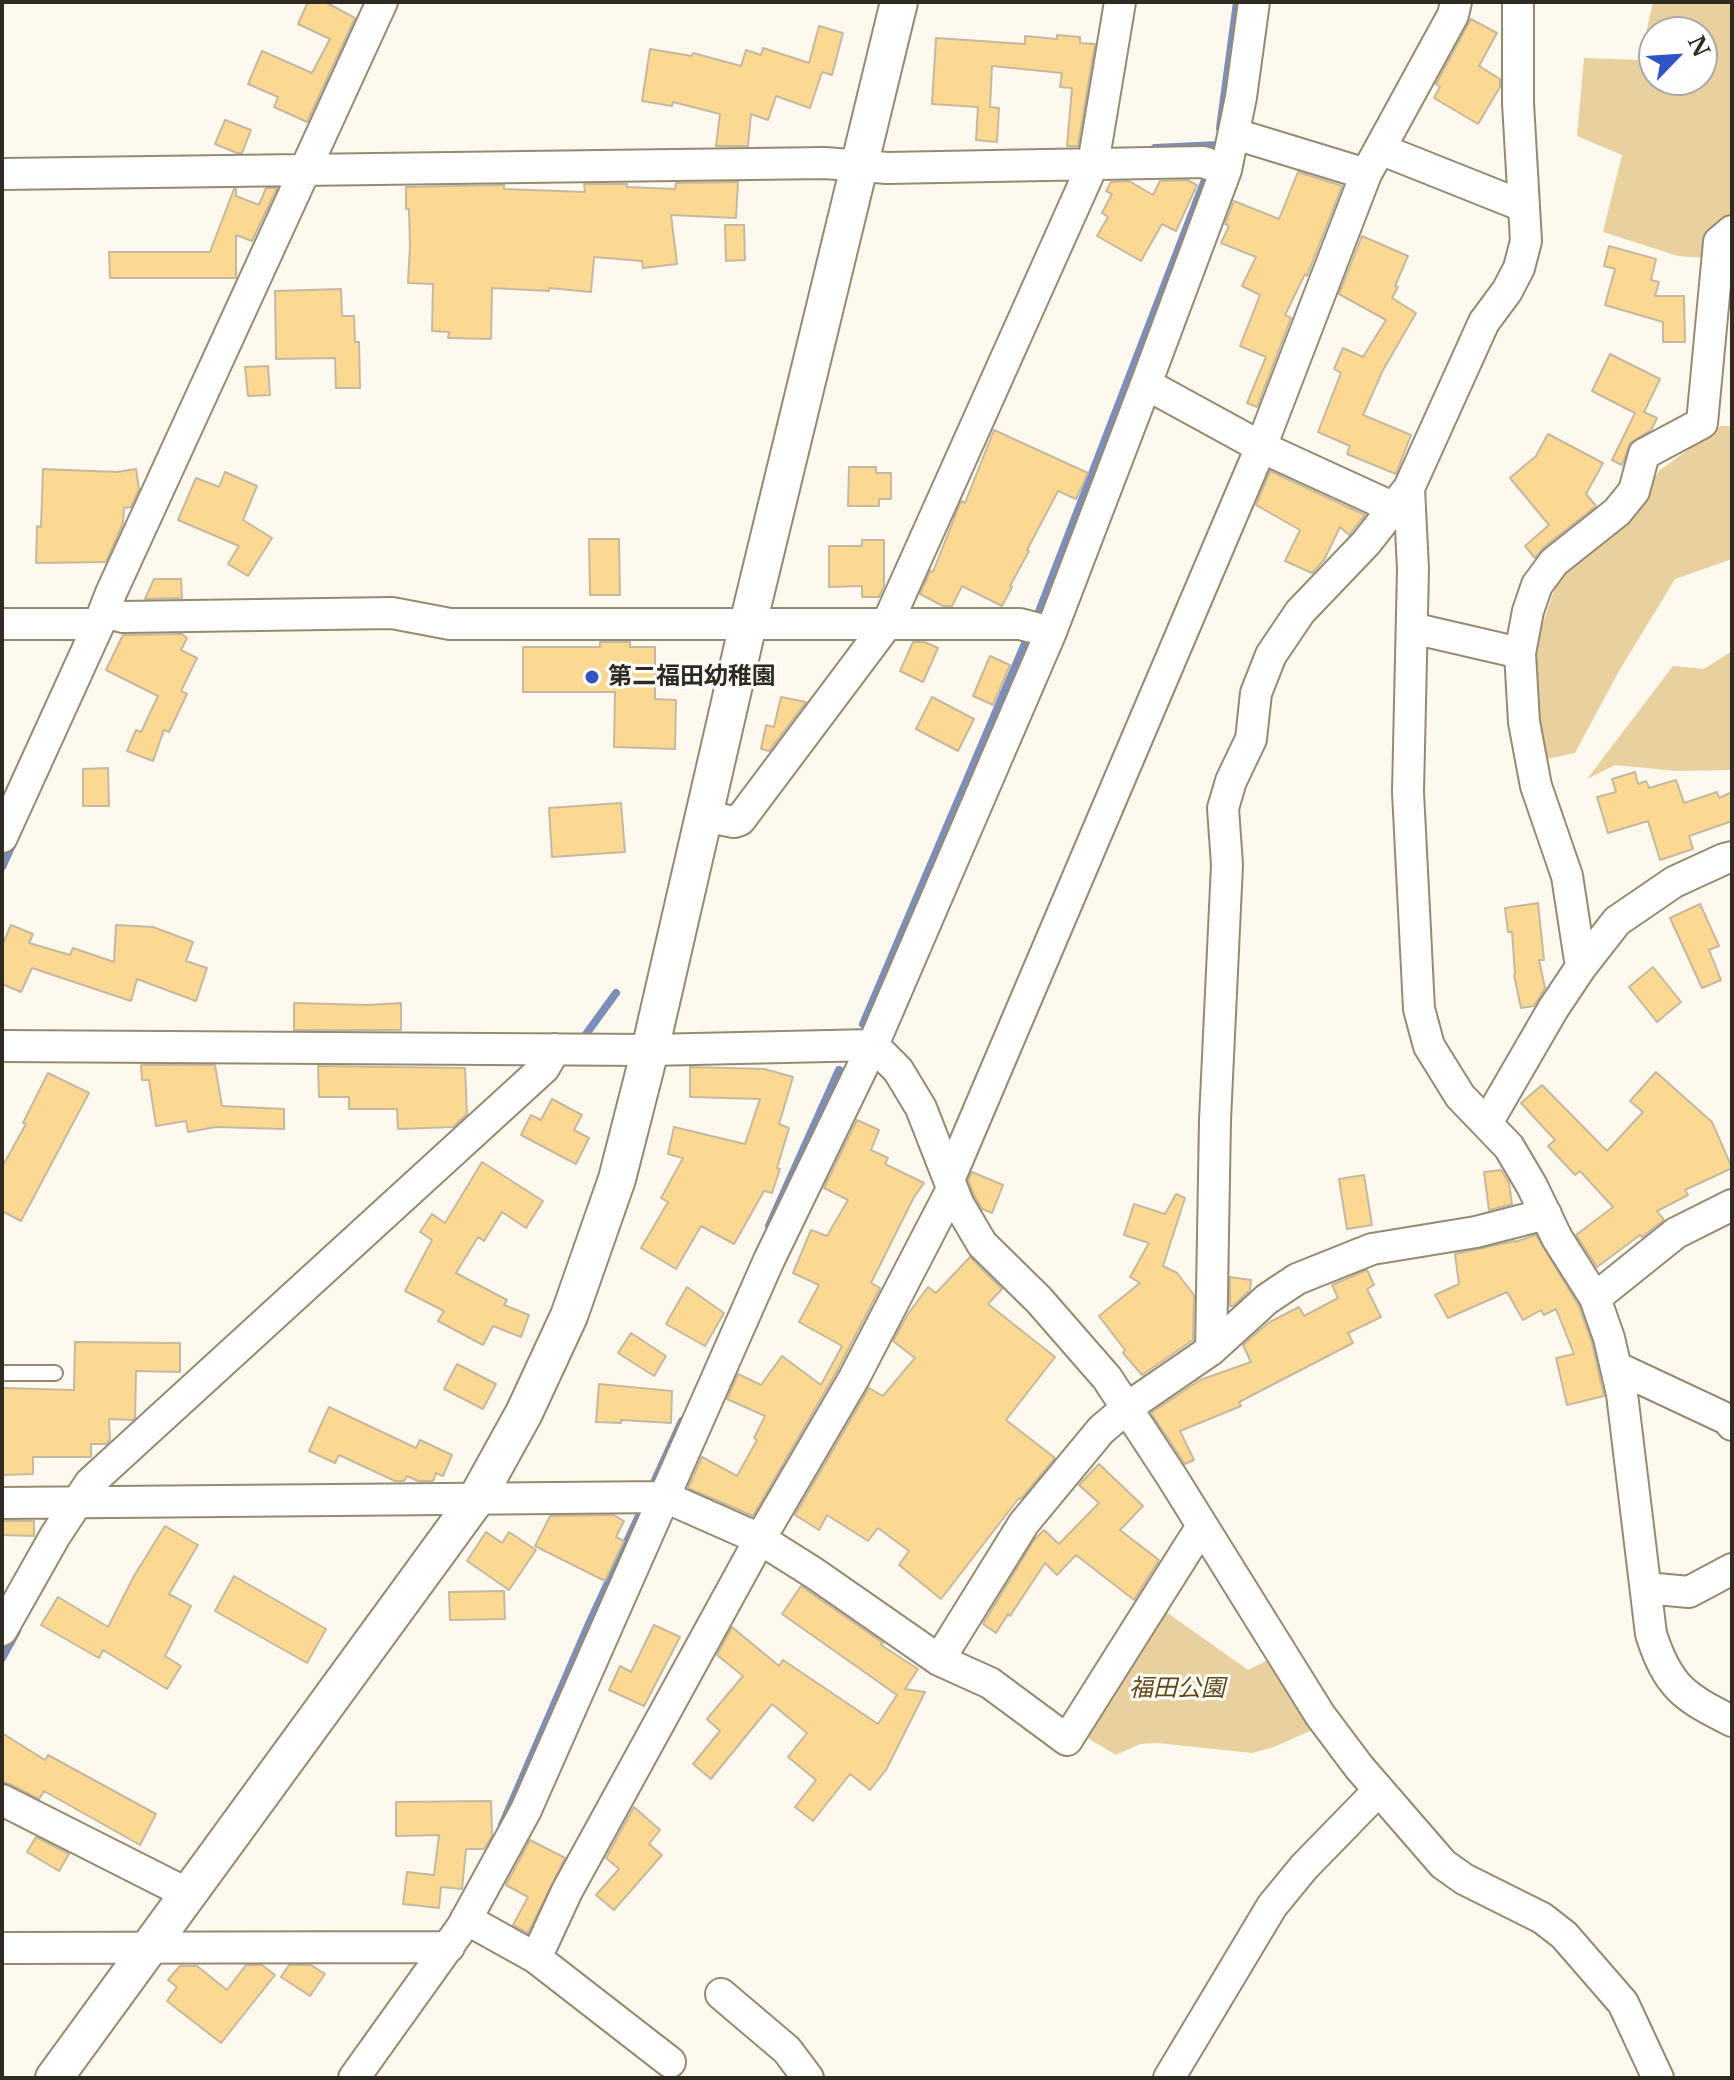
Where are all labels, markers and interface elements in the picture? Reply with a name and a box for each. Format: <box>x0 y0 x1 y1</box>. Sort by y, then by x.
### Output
north arrow <box>1638 16 1718 96</box>
text: N <box>1682 31 1715 62</box>
place label: 第二福田幼稚園 <box>608 663 776 691</box>
marker: 第二福田幼稚園 <box>583 668 601 686</box>
park label: 福田公園 <box>1129 1675 1225 1703</box>

